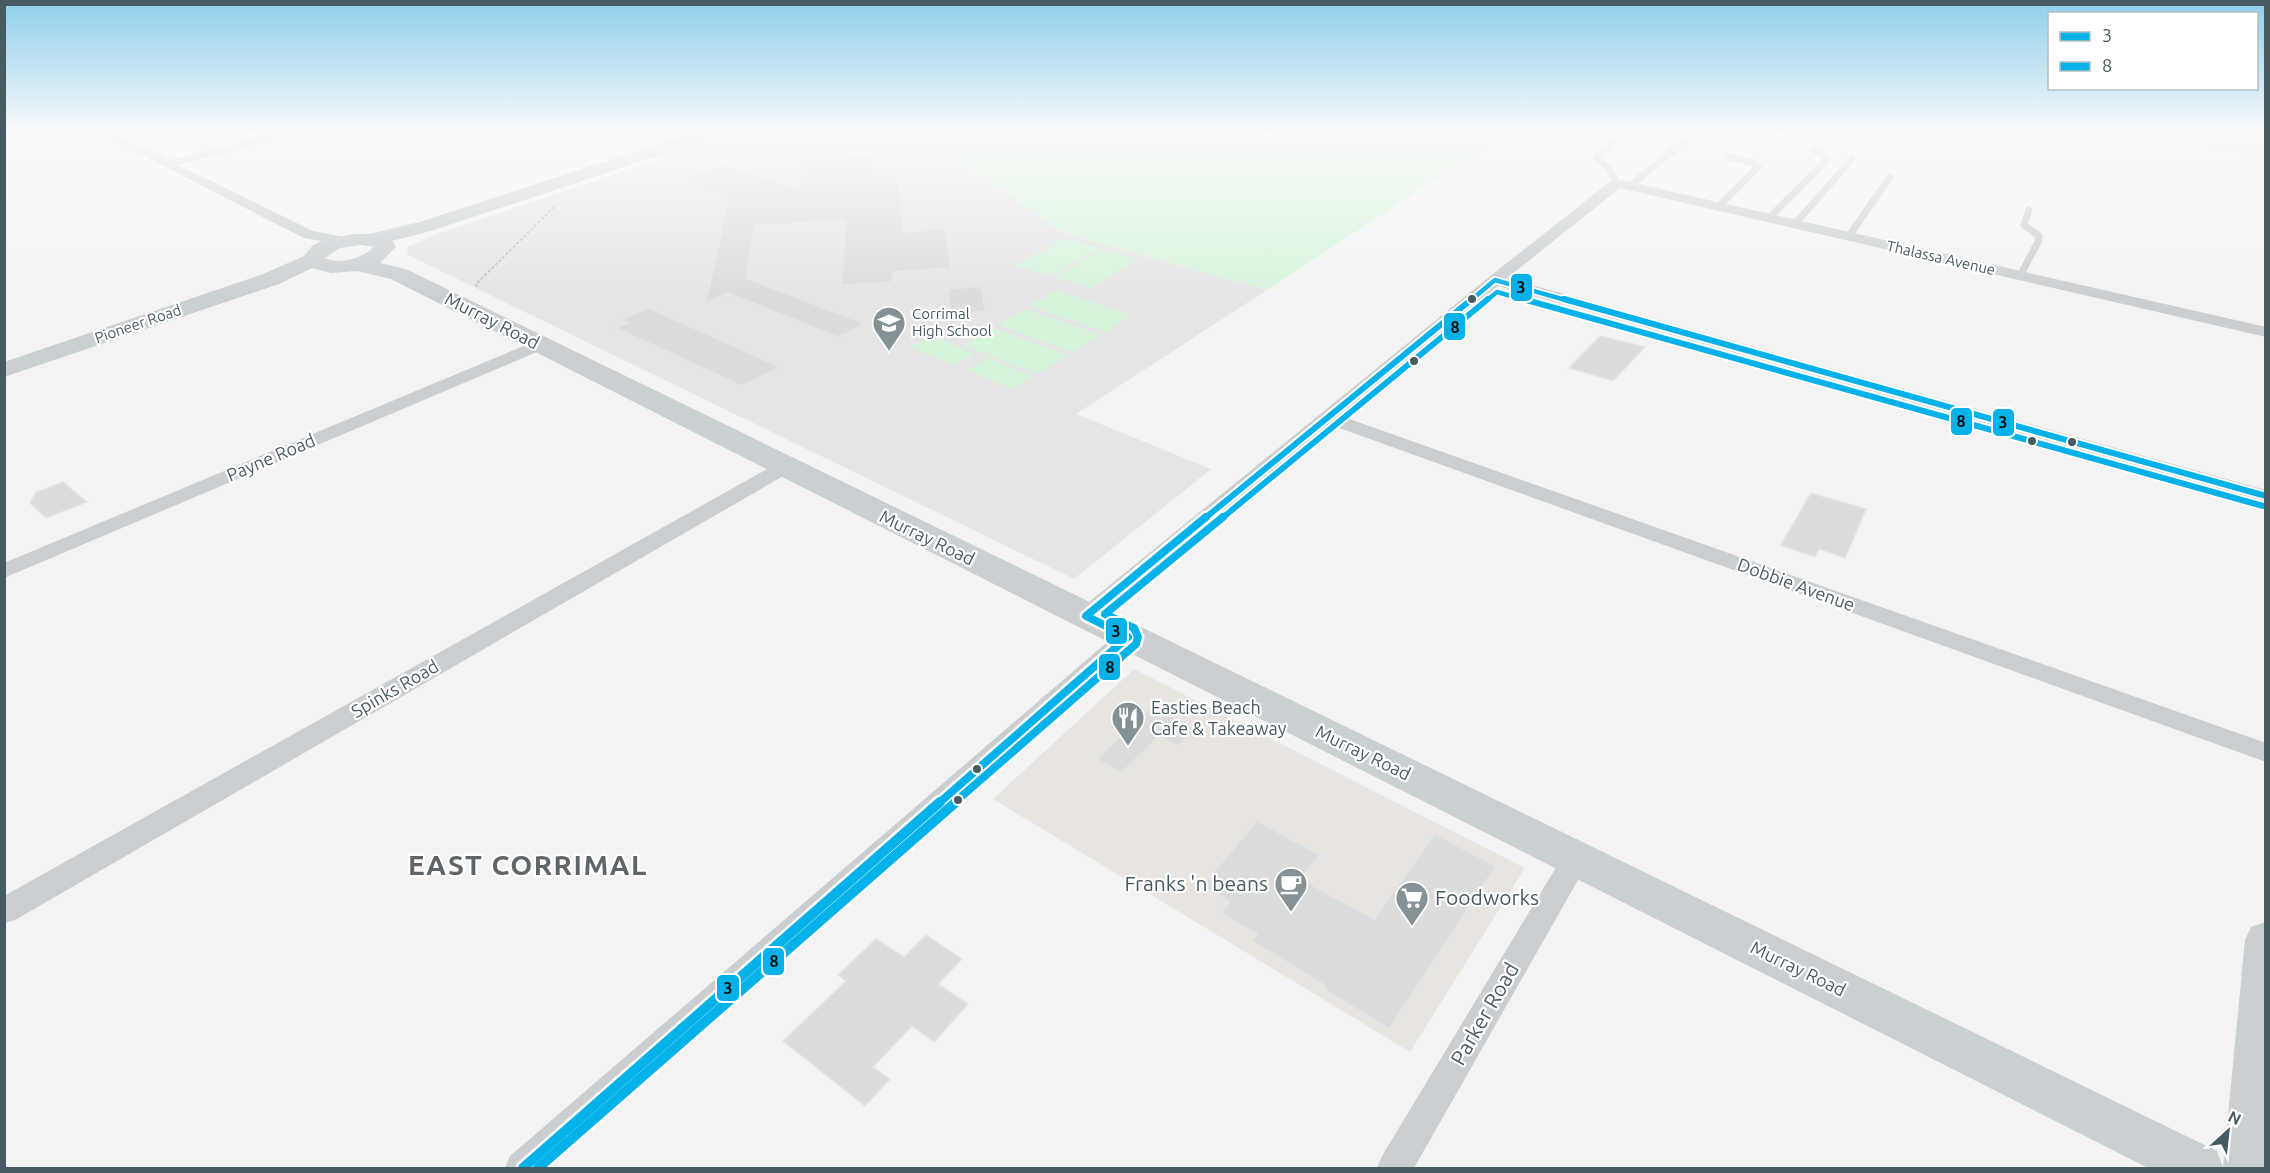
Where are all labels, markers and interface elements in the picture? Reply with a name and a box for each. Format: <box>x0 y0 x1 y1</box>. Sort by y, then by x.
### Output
legend <box>2048 12 2258 90</box>
text: 3 <box>2102 25 2112 45</box>
text: 8 <box>2102 55 2112 75</box>
street label: Thalassa Avenue <box>1885 237 1997 278</box>
line badge: 3 <box>1510 273 1533 302</box>
text: 3 <box>1516 278 1526 296</box>
street label: Murray Road <box>442 288 543 352</box>
unlabelled marker <box>1466 293 1478 305</box>
street label: Pioneer Road <box>92 301 183 346</box>
school or university icon: Corrimal High School <box>871 305 907 352</box>
place label: Corrimal High School <box>912 305 992 339</box>
line badge: 8 <box>1443 312 1466 341</box>
text: 8 <box>1450 318 1460 336</box>
unlabelled marker <box>1408 355 1420 367</box>
line badge: 8 <box>1950 407 1973 436</box>
line badge: 3 <box>1992 408 2015 437</box>
text: 8 <box>1956 412 1966 430</box>
text: 3 <box>1998 413 2008 431</box>
street label: Payne Road <box>223 429 318 485</box>
unlabelled marker <box>2026 435 2038 447</box>
unlabelled marker <box>2066 436 2078 448</box>
street label: Murray Road <box>877 506 978 569</box>
street label: Dobbie Avenue <box>1735 554 1858 615</box>
line badge: 3 <box>1105 617 1128 645</box>
text: 3 <box>1111 622 1121 640</box>
line badge: 8 <box>1098 653 1121 681</box>
street label: Spinks Road <box>347 655 442 721</box>
text: 8 <box>1105 658 1115 676</box>
place label: Easties Beach Cafe & Takeaway <box>1151 697 1287 738</box>
restaurant icon: Easties Beach Cafe & Takeaway <box>1110 700 1146 747</box>
street label: Murray Road <box>1313 721 1414 784</box>
unlabelled marker <box>971 763 983 775</box>
unlabelled marker <box>952 794 964 806</box>
district label: EAST CORRIMAL <box>408 849 648 880</box>
cafe icon: Franks 'n beans <box>1273 866 1309 913</box>
place label: Franks 'n beans <box>1124 871 1268 895</box>
supermarket icon: Foodworks <box>1394 880 1430 927</box>
place label: Foodworks <box>1435 885 1539 909</box>
street label: Murray Road <box>1748 937 1849 1000</box>
line badge: 8 <box>762 947 785 976</box>
text: 8 <box>769 952 779 970</box>
street label: Parker Road <box>1445 958 1523 1069</box>
line badge: 3 <box>716 974 740 1002</box>
text: 3 <box>723 979 733 997</box>
north arrow <box>2198 1101 2258 1161</box>
text: N <box>2225 1107 2244 1128</box>

